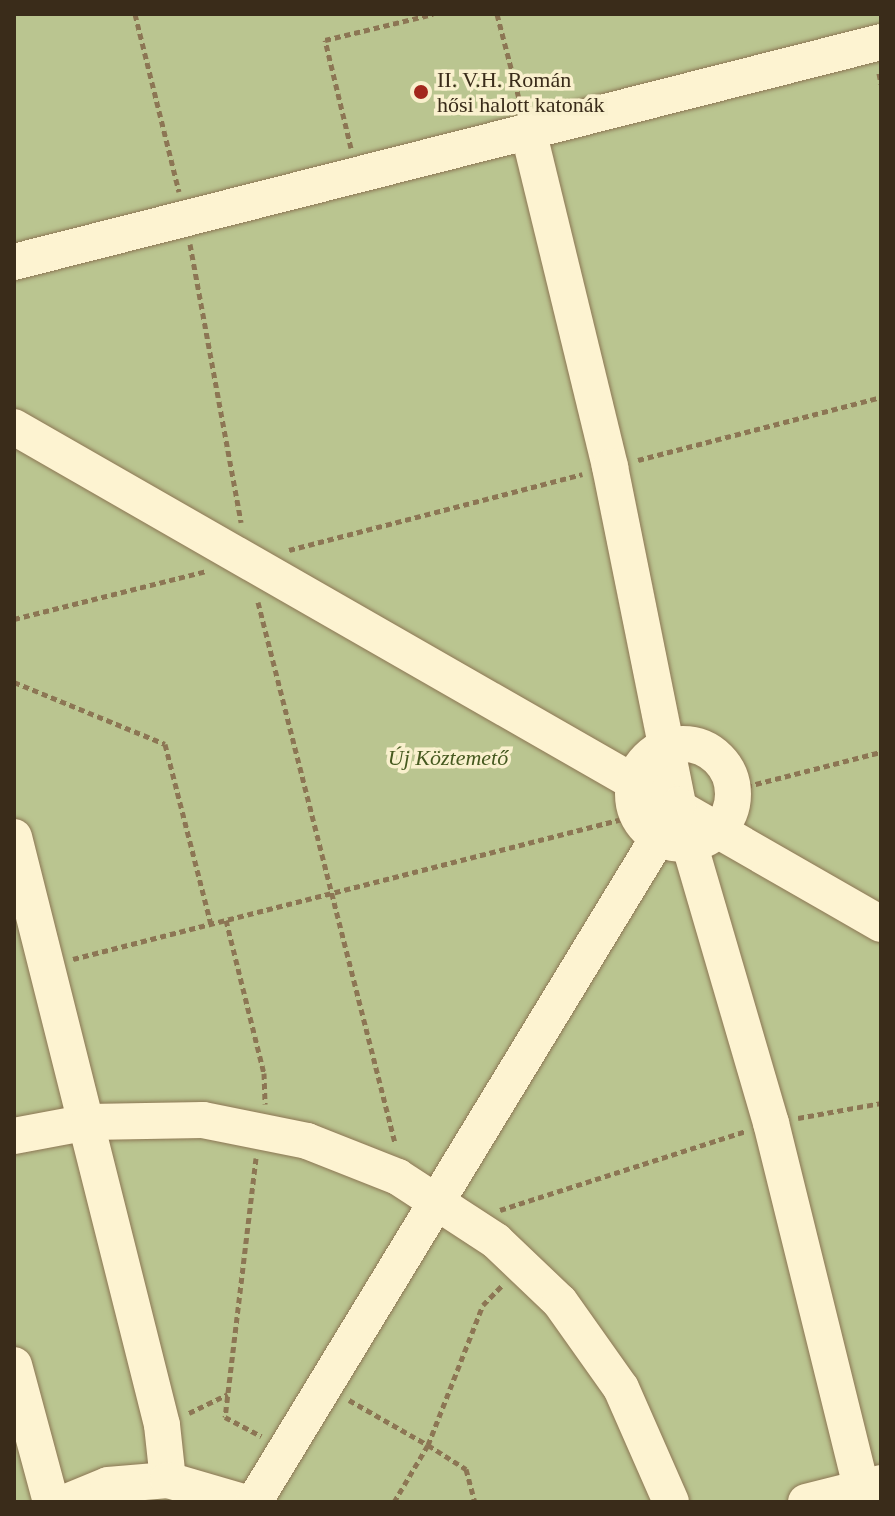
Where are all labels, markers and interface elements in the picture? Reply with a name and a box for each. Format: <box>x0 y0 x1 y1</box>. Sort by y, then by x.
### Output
place label: II. V.H. Román hősi halott katonák <box>437 66 604 118</box>
marker: II. V.H. Román hősi halott katonák <box>412 83 430 101</box>
park label: Új Köztemető <box>388 745 508 771</box>

